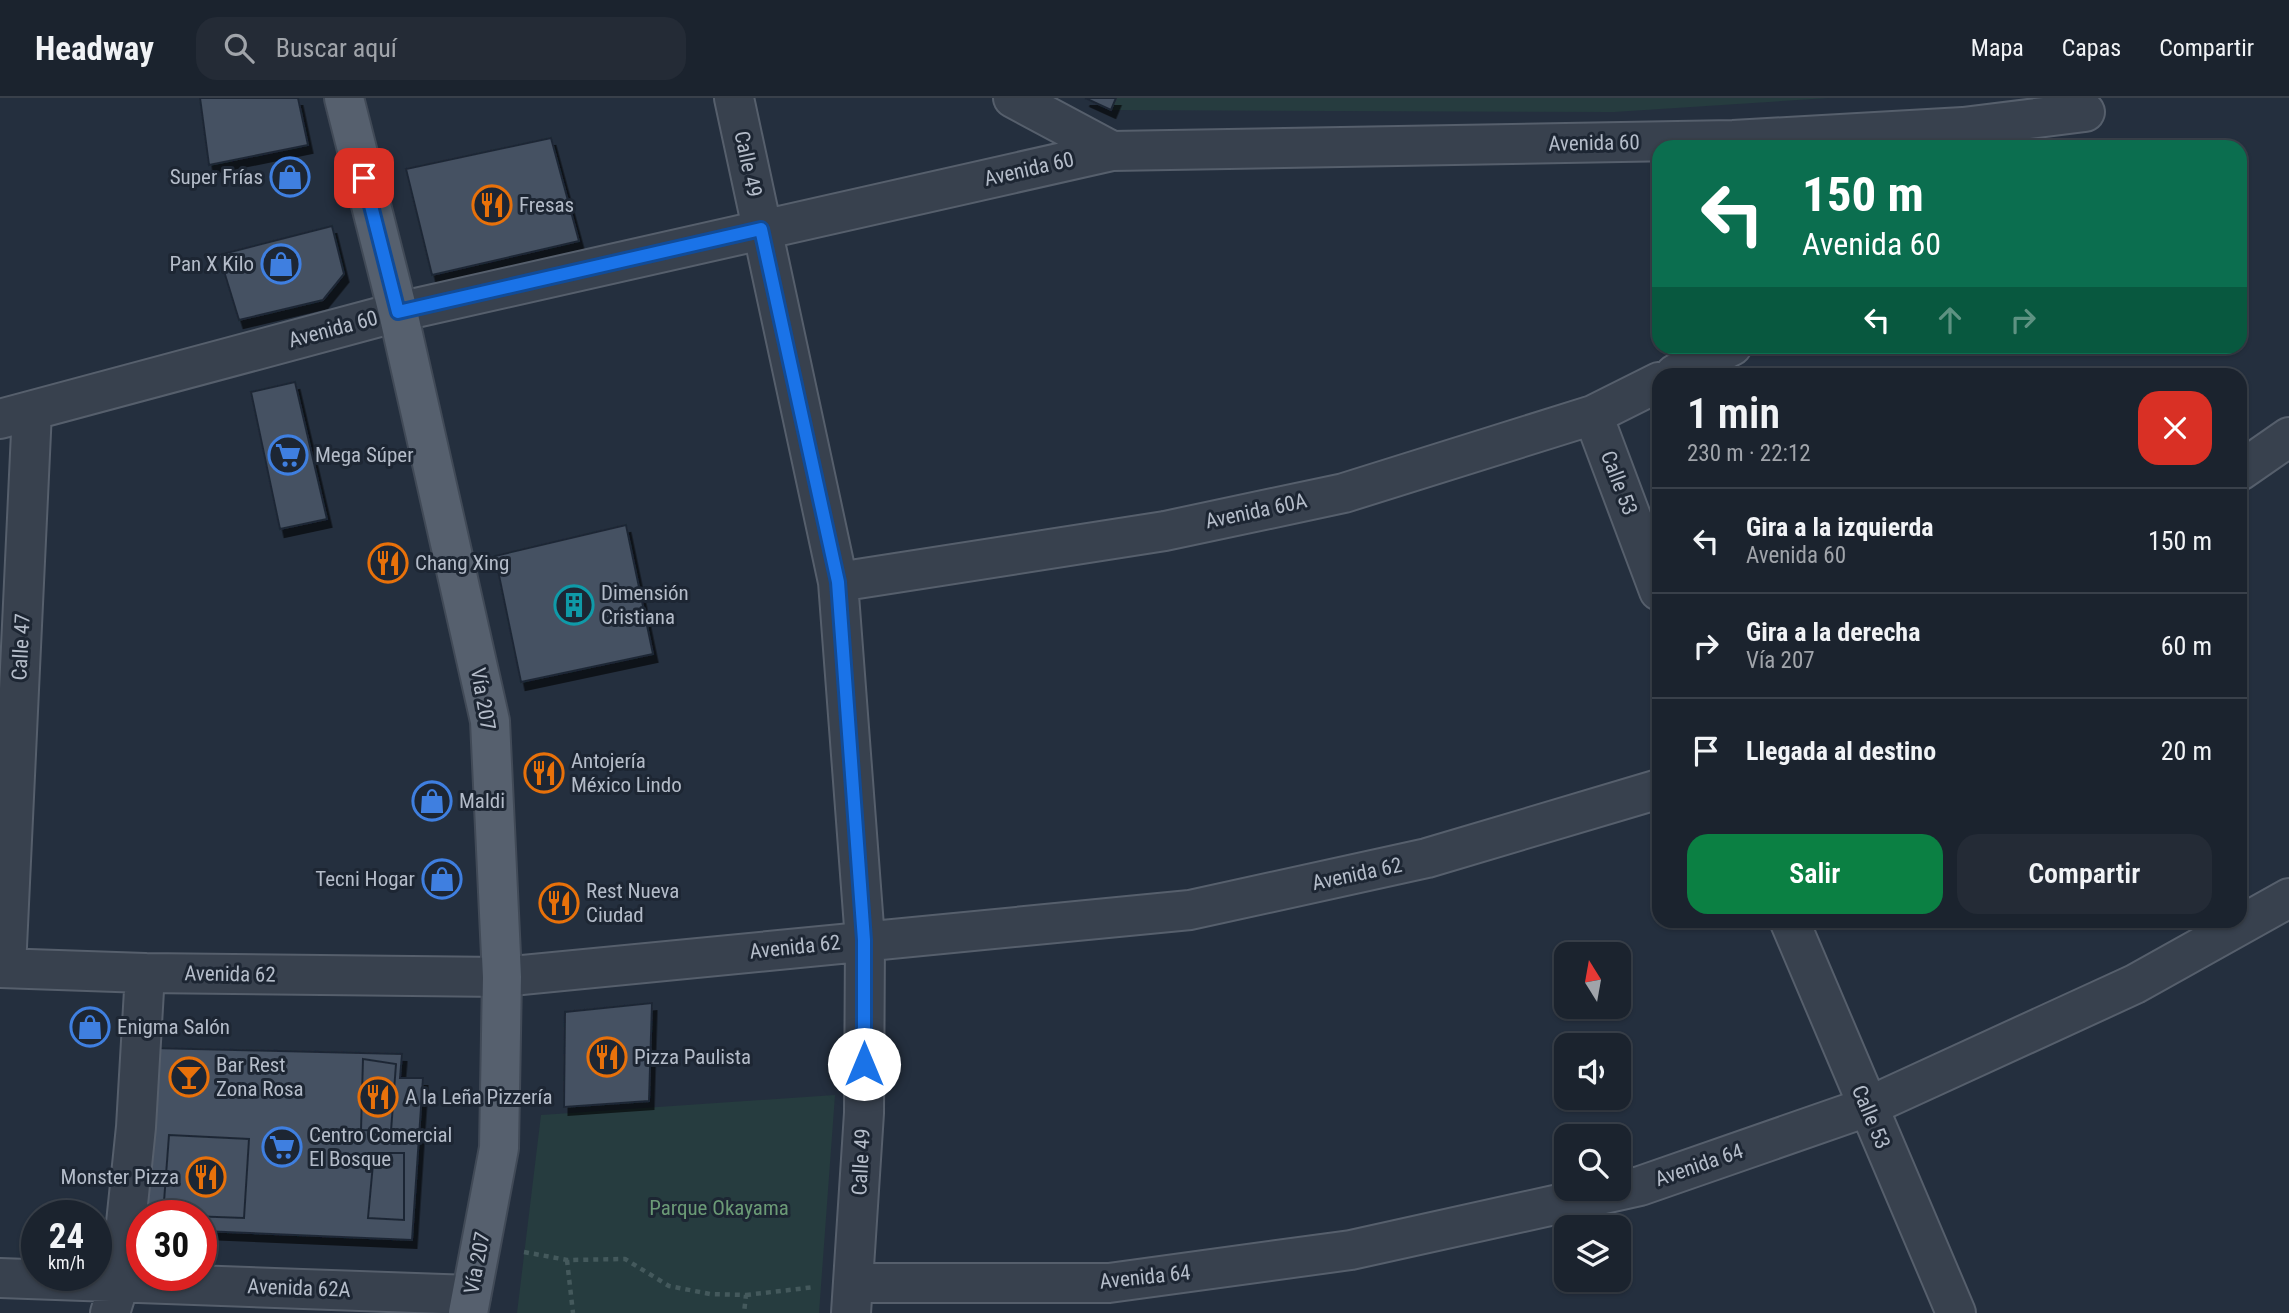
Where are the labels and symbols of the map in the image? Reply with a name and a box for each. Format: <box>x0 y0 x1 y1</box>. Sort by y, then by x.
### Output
street label: Calle 49 <box>729 129 767 199</box>
street label: Avenida 60 <box>1548 130 1640 156</box>
street label: Avenida 60 <box>982 147 1076 191</box>
pin <box>334 148 394 208</box>
shop icon: Super Frías <box>269 156 311 198</box>
place label: Super Frías <box>170 165 263 189</box>
restaurant icon: Fresas <box>471 184 513 226</box>
place label: Fresas <box>519 193 574 217</box>
shop icon: Pan X Kilo <box>260 243 302 285</box>
place label: Pan X Kilo <box>169 252 254 276</box>
street label: Avenida 60 <box>286 306 380 352</box>
supermarket icon: Mega Súper <box>267 434 309 476</box>
place label: Mega Súper <box>315 443 414 467</box>
street label: Calle 53 <box>1596 447 1642 519</box>
street label: Avenida 60A <box>1203 489 1309 533</box>
restaurant icon: Chang Xing <box>367 542 409 584</box>
place label: Chang Xing <box>415 551 509 575</box>
place label: Dimensión Cristiana <box>601 581 689 629</box>
building icon: Dimensión Cristiana <box>553 584 595 626</box>
street label: Calle 47 <box>7 613 35 681</box>
street label: Vía 207 <box>466 666 500 732</box>
place label: Antojería México Lindo <box>571 749 682 797</box>
restaurant icon: Antojería México Lindo <box>523 752 565 794</box>
shop icon: Maldi <box>411 780 453 822</box>
place label: Maldi <box>459 789 505 813</box>
street label: Avenida 62 <box>1310 853 1404 895</box>
shop icon: Tecni Hogar <box>421 858 463 900</box>
place label: Tecni Hogar <box>315 867 415 891</box>
place label: Rest Nueva Ciudad <box>586 879 679 927</box>
restaurant icon: Rest Nueva Ciudad <box>538 882 580 924</box>
street label: Avenida 62 <box>748 930 842 964</box>
north arrow <box>1554 942 1631 1018</box>
street label: Avenida 62 <box>184 961 276 987</box>
shop icon: Enigma Salón <box>69 1006 111 1048</box>
place label: Enigma Salón <box>117 1015 230 1039</box>
position arrow <box>827 1027 901 1101</box>
restaurant icon: Pizza Paulista <box>586 1036 628 1078</box>
place label: Pizza Paulista <box>634 1045 751 1069</box>
place label: Bar Rest Zona Rosa <box>216 1053 304 1101</box>
bar icon: Bar Rest Zona Rosa <box>168 1056 210 1098</box>
restaurant icon: A la Leña Pizzería <box>357 1076 399 1118</box>
street label: Calle 53 <box>1847 1081 1895 1153</box>
place label: A la Leña Pizzería <box>405 1085 552 1109</box>
place label: Centro Comercial El Bosque <box>309 1123 452 1171</box>
supermarket icon: Centro Comercial El Bosque <box>261 1126 303 1168</box>
street label: Calle 49 <box>847 1128 875 1196</box>
street label: Avenida 64 <box>1652 1139 1746 1191</box>
restaurant icon: Monster Pizza <box>185 1156 227 1198</box>
place label: Monster Pizza <box>61 1165 179 1189</box>
park label: Parque Okayama <box>649 1196 789 1220</box>
speed limit sign: 30 <box>126 1200 217 1291</box>
street label: Vía 207 <box>459 1230 495 1296</box>
street label: Avenida 64 <box>1098 1260 1192 1294</box>
street label: Avenida 62A <box>247 1274 351 1302</box>

